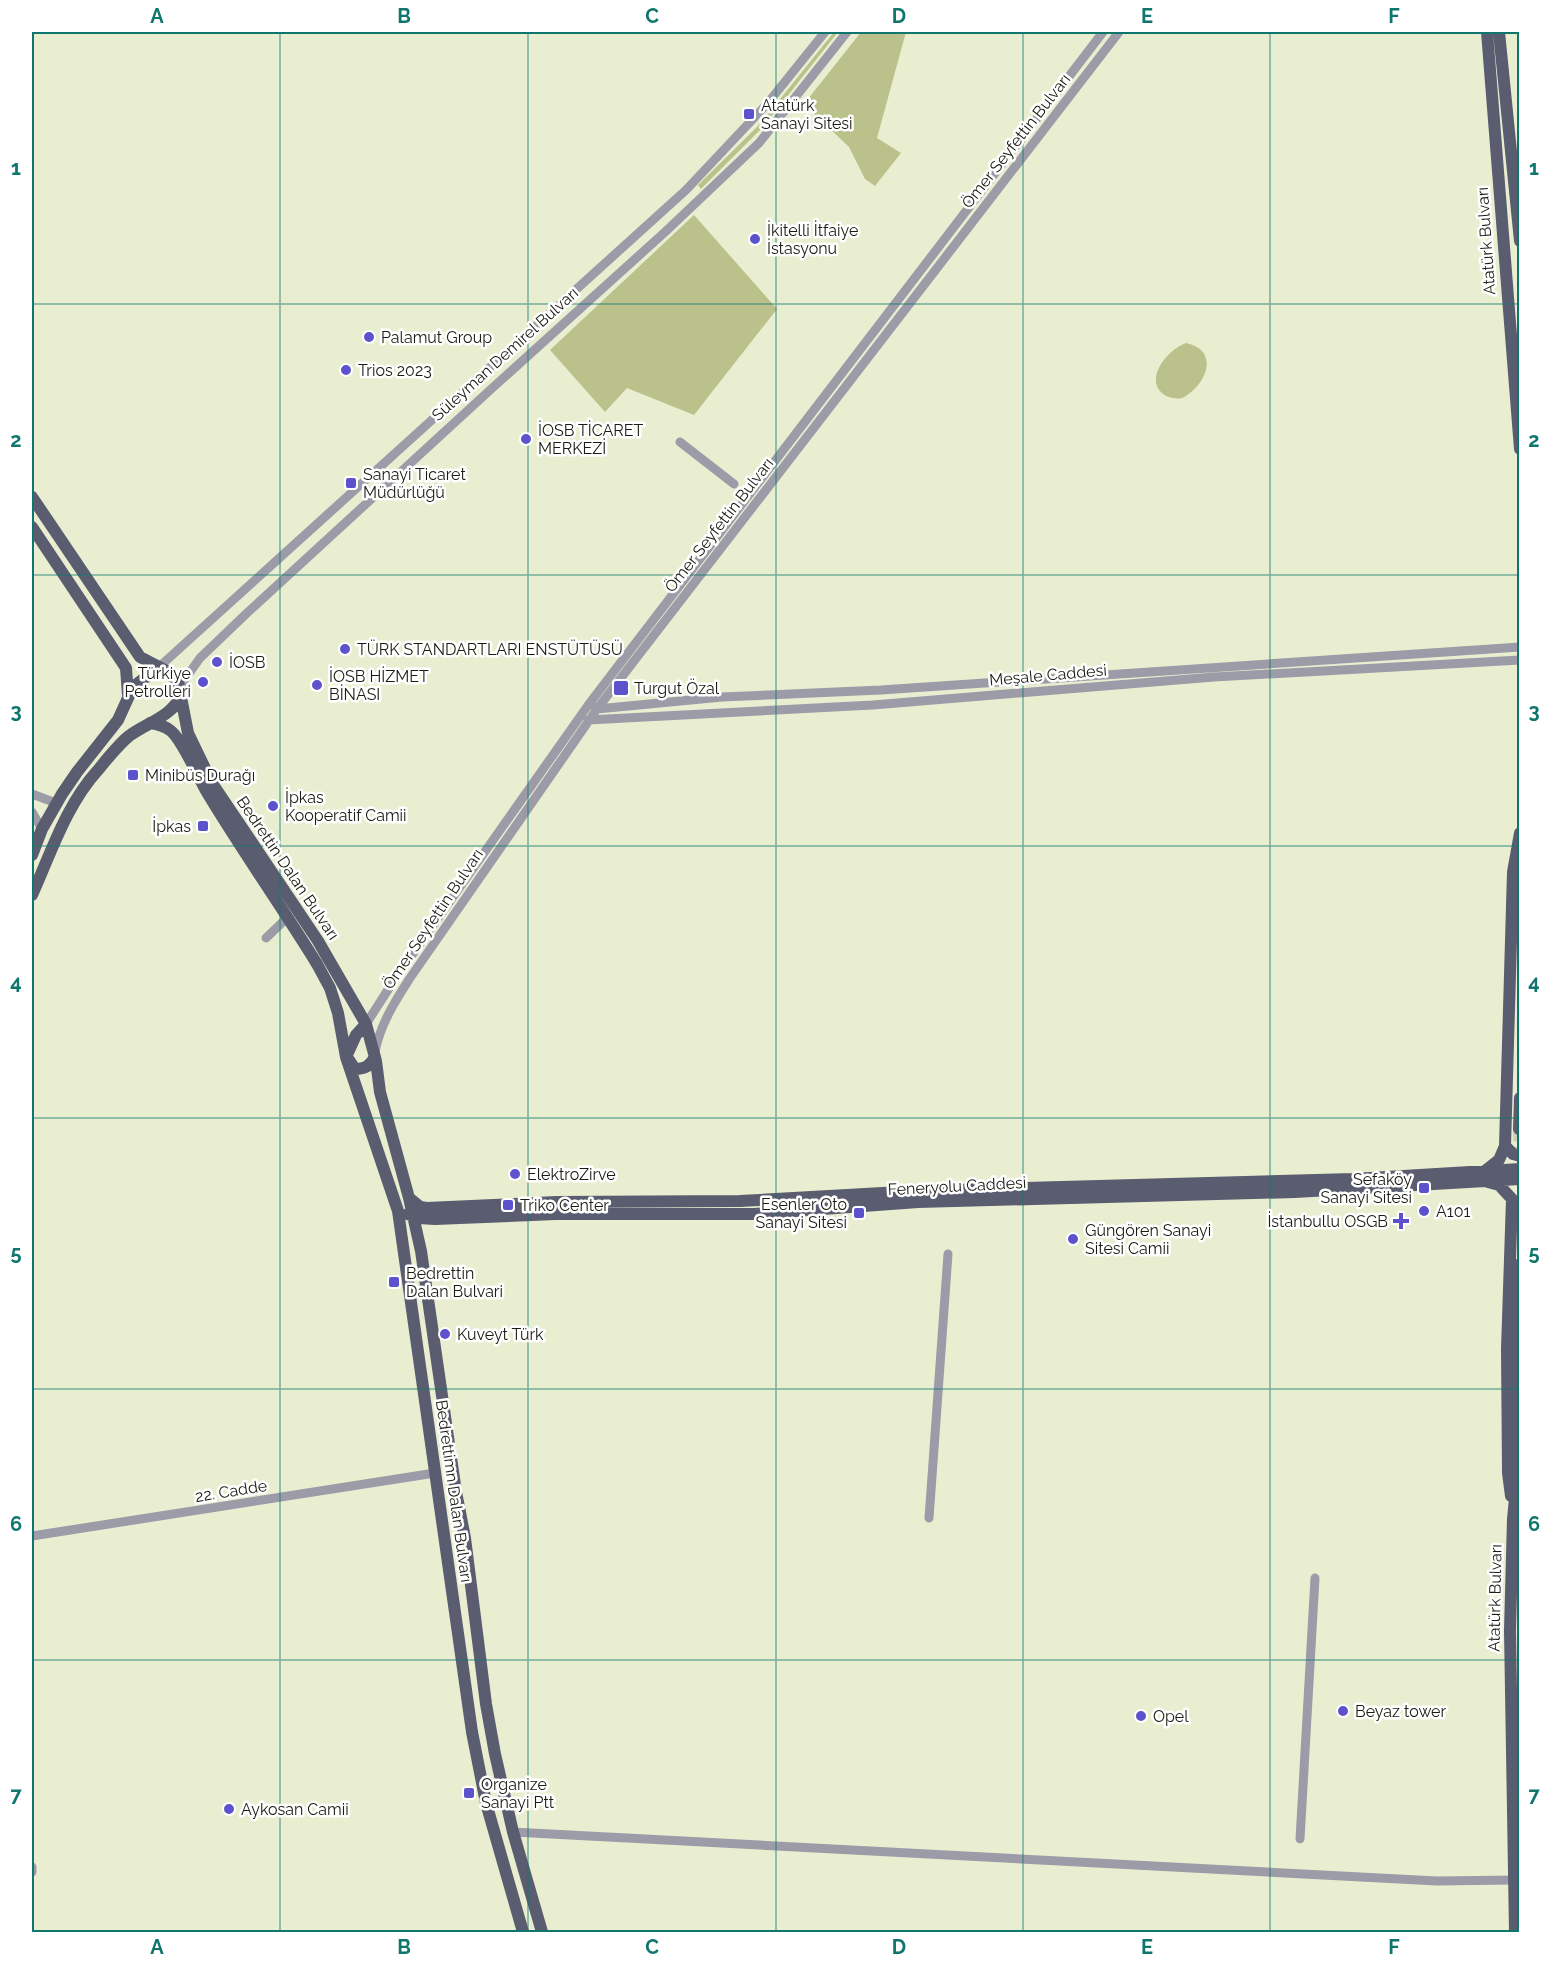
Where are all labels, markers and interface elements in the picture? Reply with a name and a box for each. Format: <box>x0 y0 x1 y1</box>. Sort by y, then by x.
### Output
text: A <box>150 4 164 28</box>
text: B <box>397 4 411 28</box>
text: C <box>645 4 659 28</box>
text: D <box>892 4 906 28</box>
text: E <box>1141 4 1153 28</box>
text: F <box>1388 4 1400 28</box>
street label: Ömer Seyfettin Bulvarı <box>957 69 1074 212</box>
place label: Atatürk Sanayi Sitesi <box>761 96 853 133</box>
marker: Atatürk Sanayi Sitesi <box>742 107 756 121</box>
text: 1 <box>11 156 21 180</box>
text: 1 <box>1529 156 1539 180</box>
street label: Atatürk Bulvarı <box>1473 187 1499 295</box>
place label: İkitelli İtfaiye İstasyonu <box>767 220 858 258</box>
marker: İkitelli İtfaiye İstasyonu <box>748 232 762 246</box>
street label: Süleyman Demirel Bulvarı <box>428 283 582 425</box>
place label: Palamut Group <box>381 328 492 347</box>
marker: Palamut Group <box>362 330 376 344</box>
place label: Trios 2023 <box>358 361 432 380</box>
marker: Trios 2023 <box>339 363 353 377</box>
place label: İOSB TİCARET MERKEZİ <box>538 420 644 458</box>
text: 2 <box>10 428 22 452</box>
text: 2 <box>1528 428 1540 452</box>
marker: İOSB TİCARET MERKEZİ <box>519 432 533 446</box>
street label: Ömer Seyfettin Bulvarı <box>660 453 777 596</box>
place label: Sanayi Ticaret Müdürlüğü <box>363 465 466 502</box>
marker: Sanayi Ticaret Müdürlüğü <box>344 476 358 490</box>
place label: TÜRK STANDARTLARI ENSTÜTÜSÜ <box>357 639 623 659</box>
marker: TÜRK STANDARTLARI ENSTÜTÜSÜ <box>338 642 352 656</box>
place label: İOSB <box>229 652 265 672</box>
marker: İOSB <box>210 655 224 669</box>
street label: Meşale Caddesi <box>989 660 1107 690</box>
place label: Türkiye Petrolleri <box>124 664 191 701</box>
place label: İOSB HİZMET BİNASI <box>329 666 429 704</box>
marker: Türkiye Petrolleri <box>196 675 210 689</box>
marker: İOSB HİZMET BİNASI <box>310 678 324 692</box>
place label: Turgut Özal <box>634 678 720 698</box>
marker: Turgut Özal <box>612 679 630 697</box>
text: 3 <box>10 699 22 723</box>
text: 3 <box>1528 699 1540 723</box>
place label: Minibüs Durağı <box>145 766 255 785</box>
marker: Minibüs Durağı <box>126 768 140 782</box>
place label: İpkas Kooperatif Camii <box>285 787 407 825</box>
street label: Bedrettin Dalan Bulvarı <box>233 793 343 943</box>
marker: İpkas Kooperatif Camii <box>266 799 280 813</box>
place label: İpkas <box>152 816 191 836</box>
marker: İpkas <box>196 819 210 833</box>
street label: Ömer Seyfettin Bulvarı <box>378 845 487 993</box>
text: 4 <box>10 970 22 994</box>
text: 4 <box>1528 970 1540 994</box>
place label: ElektroZirve <box>527 1165 616 1184</box>
marker: ElektroZirve <box>508 1167 522 1181</box>
place label: Sefaköy Sanayi Sitesi <box>1321 1170 1412 1207</box>
street label: Feneryolu Caddesi <box>887 1173 1027 1199</box>
marker: Sefaköy Sanayi Sitesi <box>1417 1181 1431 1195</box>
place label: Esenler Oto Sanayi Sitesi <box>756 1195 847 1232</box>
place label: Triko Center <box>520 1196 609 1215</box>
marker: Triko Center <box>501 1198 515 1212</box>
place label: A101 <box>1436 1202 1470 1221</box>
marker: A101 <box>1417 1204 1431 1218</box>
marker: Esenler Oto Sanayi Sitesi <box>852 1206 866 1220</box>
place label: İstanbullu OSGB <box>1267 1211 1388 1231</box>
marker: İstanbullu OSGB <box>1392 1212 1410 1230</box>
place label: Güngören Sanayi Sitesi Camii <box>1085 1221 1211 1258</box>
marker: Güngören Sanayi Sitesi Camii <box>1066 1232 1080 1246</box>
text: 5 <box>10 1241 22 1265</box>
text: 5 <box>1528 1241 1540 1265</box>
place label: Bedrettin Dalan Bulvari <box>406 1264 503 1301</box>
marker: Bedrettin Dalan Bulvari <box>387 1275 401 1289</box>
place label: Kuveyt Türk <box>457 1325 544 1344</box>
marker: Kuveyt Türk <box>438 1327 452 1341</box>
street label: Bedrettimn Dalan Bulvarı <box>432 1399 476 1583</box>
street label: 22. Cadde <box>194 1476 268 1506</box>
text: 6 <box>10 1512 22 1536</box>
text: 6 <box>1528 1512 1540 1536</box>
street label: Atatürk Bulvarı <box>1485 1544 1505 1652</box>
place label: Beyaz tower <box>1355 1702 1446 1721</box>
marker: Beyaz tower <box>1336 1704 1350 1718</box>
place label: Opel <box>1153 1707 1189 1726</box>
marker: Opel <box>1134 1709 1148 1723</box>
place label: Organize Sanayi Ptt <box>481 1775 555 1812</box>
text: 7 <box>10 1783 22 1807</box>
text: 7 <box>1528 1783 1540 1807</box>
marker: Organize Sanayi Ptt <box>462 1786 476 1800</box>
place label: Aykosan Camii <box>241 1800 349 1819</box>
marker: Aykosan Camii <box>222 1802 236 1816</box>
text: A <box>150 1935 164 1959</box>
text: B <box>397 1935 411 1959</box>
text: C <box>645 1935 659 1959</box>
text: D <box>892 1935 906 1959</box>
text: E <box>1141 1935 1153 1959</box>
text: F <box>1388 1935 1400 1959</box>

